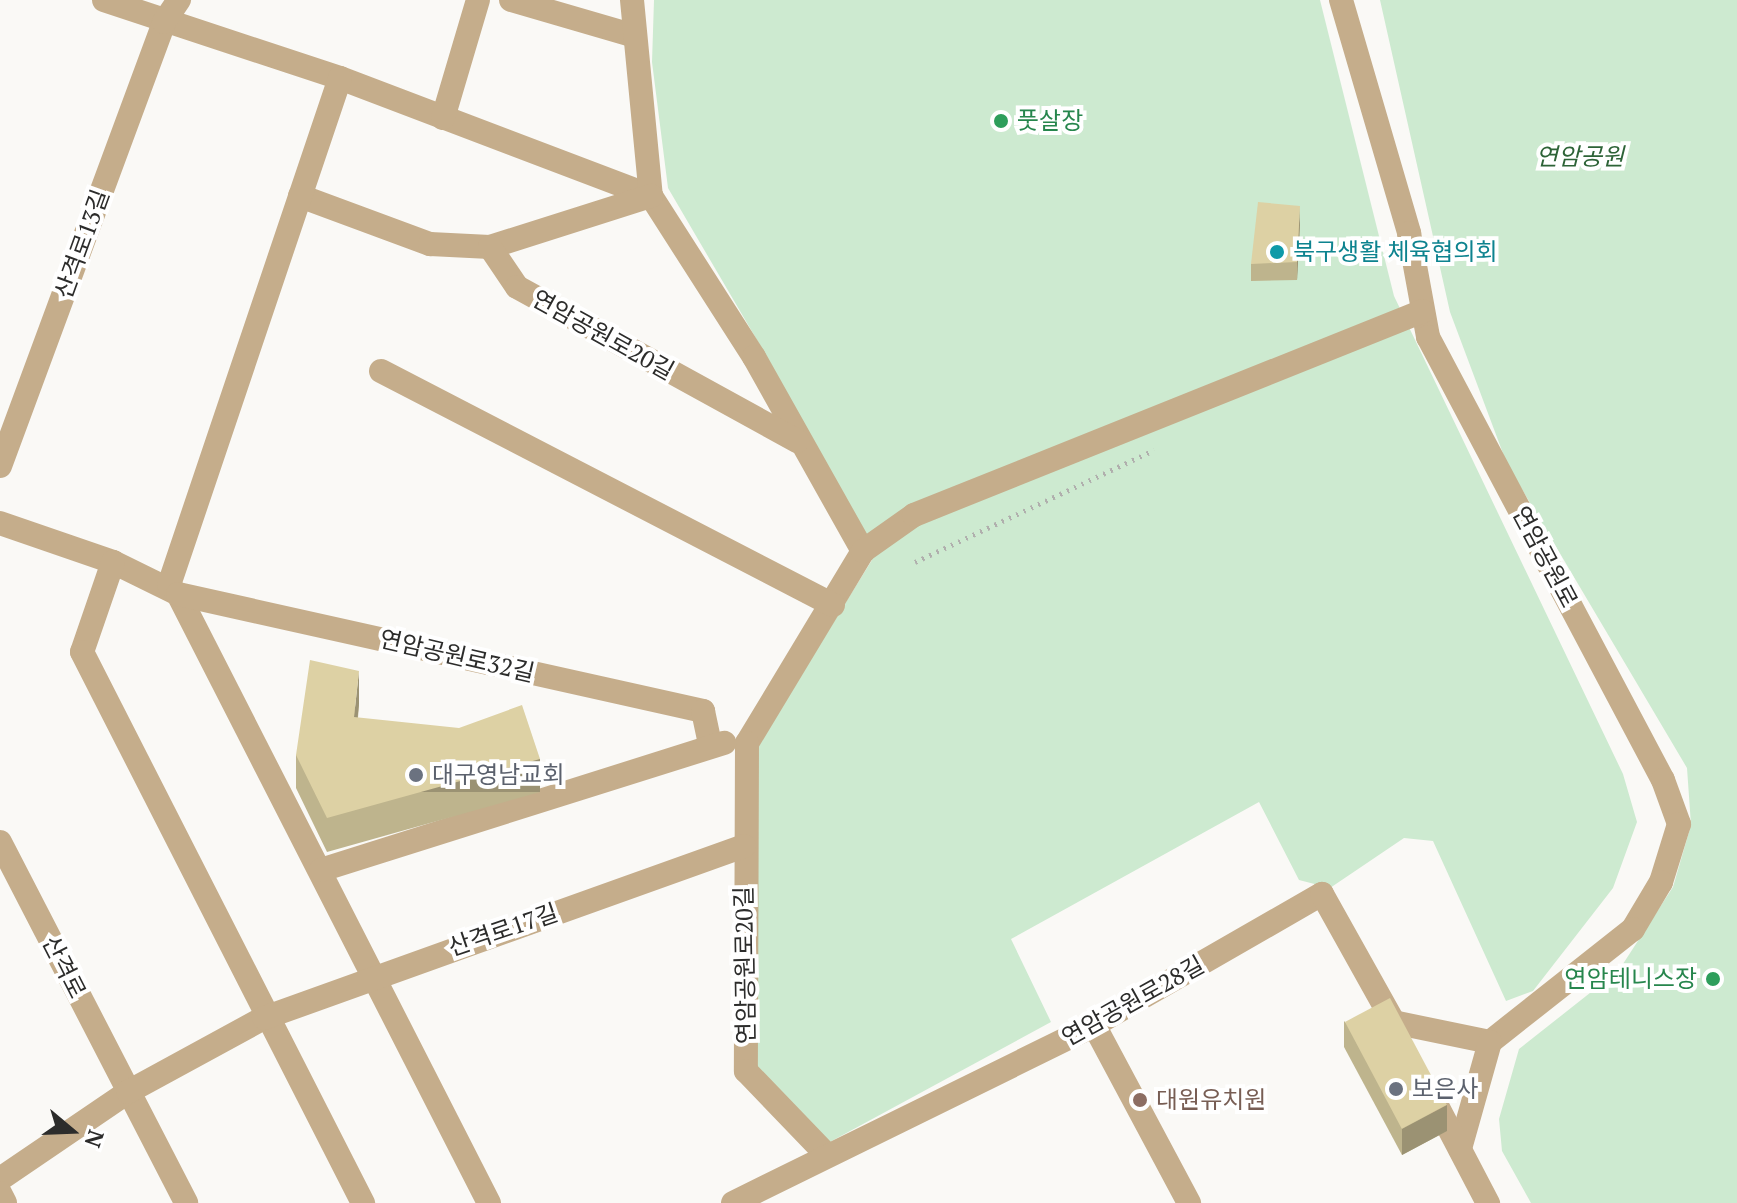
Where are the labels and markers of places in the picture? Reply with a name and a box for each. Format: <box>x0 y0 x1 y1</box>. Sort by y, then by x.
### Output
place label: 풋살장 <box>1017 107 1083 135</box>
marker: 풋살장 <box>992 112 1010 130</box>
place label: 북구생활 체육협의회 <box>1293 238 1498 266</box>
marker: 북구생활 체육협의회 <box>1268 243 1286 261</box>
place label: 대구영남교회 <box>432 761 564 789</box>
marker: 대구영남교회 <box>407 766 425 784</box>
place label: 연암테니스장 <box>1565 965 1697 993</box>
marker: 연암테니스장 <box>1704 970 1722 988</box>
place label: 보은사 <box>1412 1075 1478 1103</box>
marker: 보은사 <box>1387 1080 1405 1098</box>
place label: 대원유치원 <box>1156 1086 1266 1114</box>
marker: 대원유치원 <box>1131 1091 1149 1109</box>

